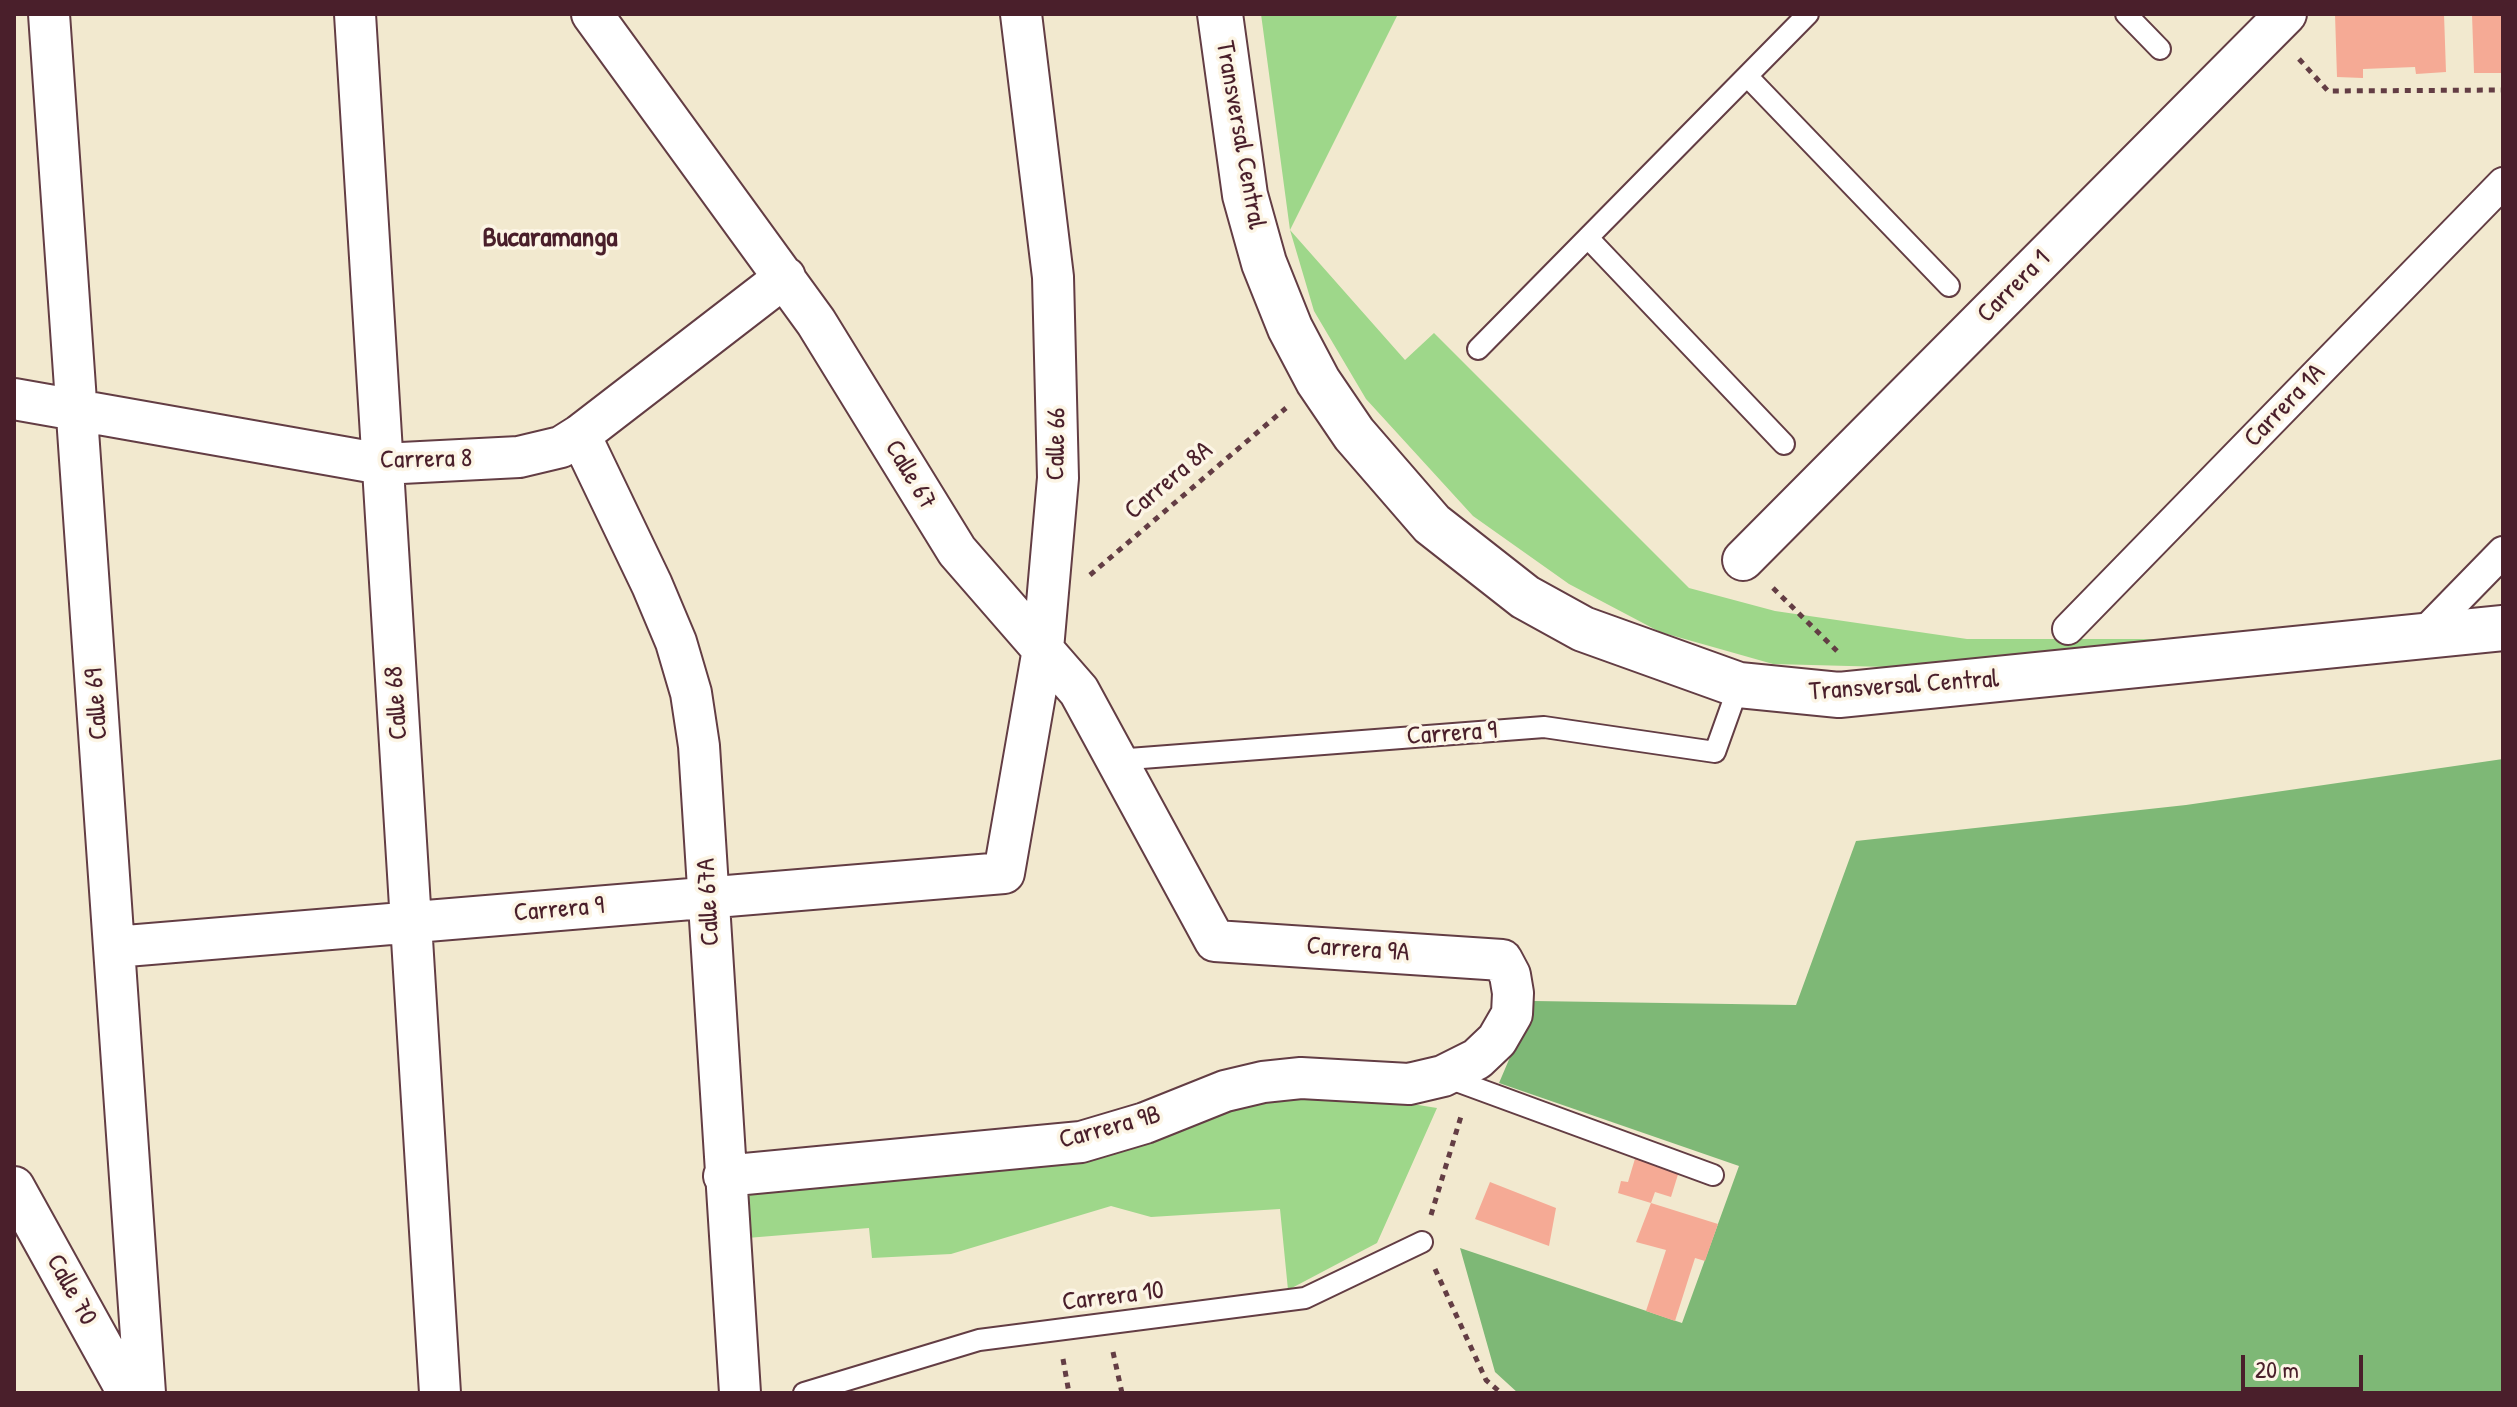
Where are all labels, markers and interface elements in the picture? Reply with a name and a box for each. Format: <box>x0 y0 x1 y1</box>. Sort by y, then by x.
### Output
street label: Transversal Central <box>1208 39 1272 231</box>
district label: Bucaramanga <box>482 222 618 256</box>
street label: Carrera 1 <box>1971 244 2057 330</box>
street label: Carrera 1A <box>2238 358 2332 454</box>
street label: Calle 66 <box>1041 407 1073 481</box>
street label: Calle 67 <box>877 435 943 515</box>
street label: Carrera 8A <box>1119 435 1219 527</box>
street label: Carrera 8 <box>380 444 472 476</box>
street label: Transversal Central <box>1808 664 2000 708</box>
street label: Calle 68 <box>379 665 415 741</box>
street label: Calle 69 <box>79 667 115 741</box>
street label: Carrera 9 <box>1406 715 1498 753</box>
street label: Calle 67A <box>691 857 727 947</box>
street label: Carrera 9 <box>513 891 605 929</box>
street label: Carrera 9A <box>1305 931 1411 969</box>
street label: Carrera 9B <box>1056 1100 1164 1156</box>
street label: Calle 70 <box>39 1249 103 1331</box>
street label: Carrera 10 <box>1060 1275 1166 1319</box>
scale bar <box>2245 1339 2367 1389</box>
text: 20 m <box>2255 1353 2299 1385</box>

